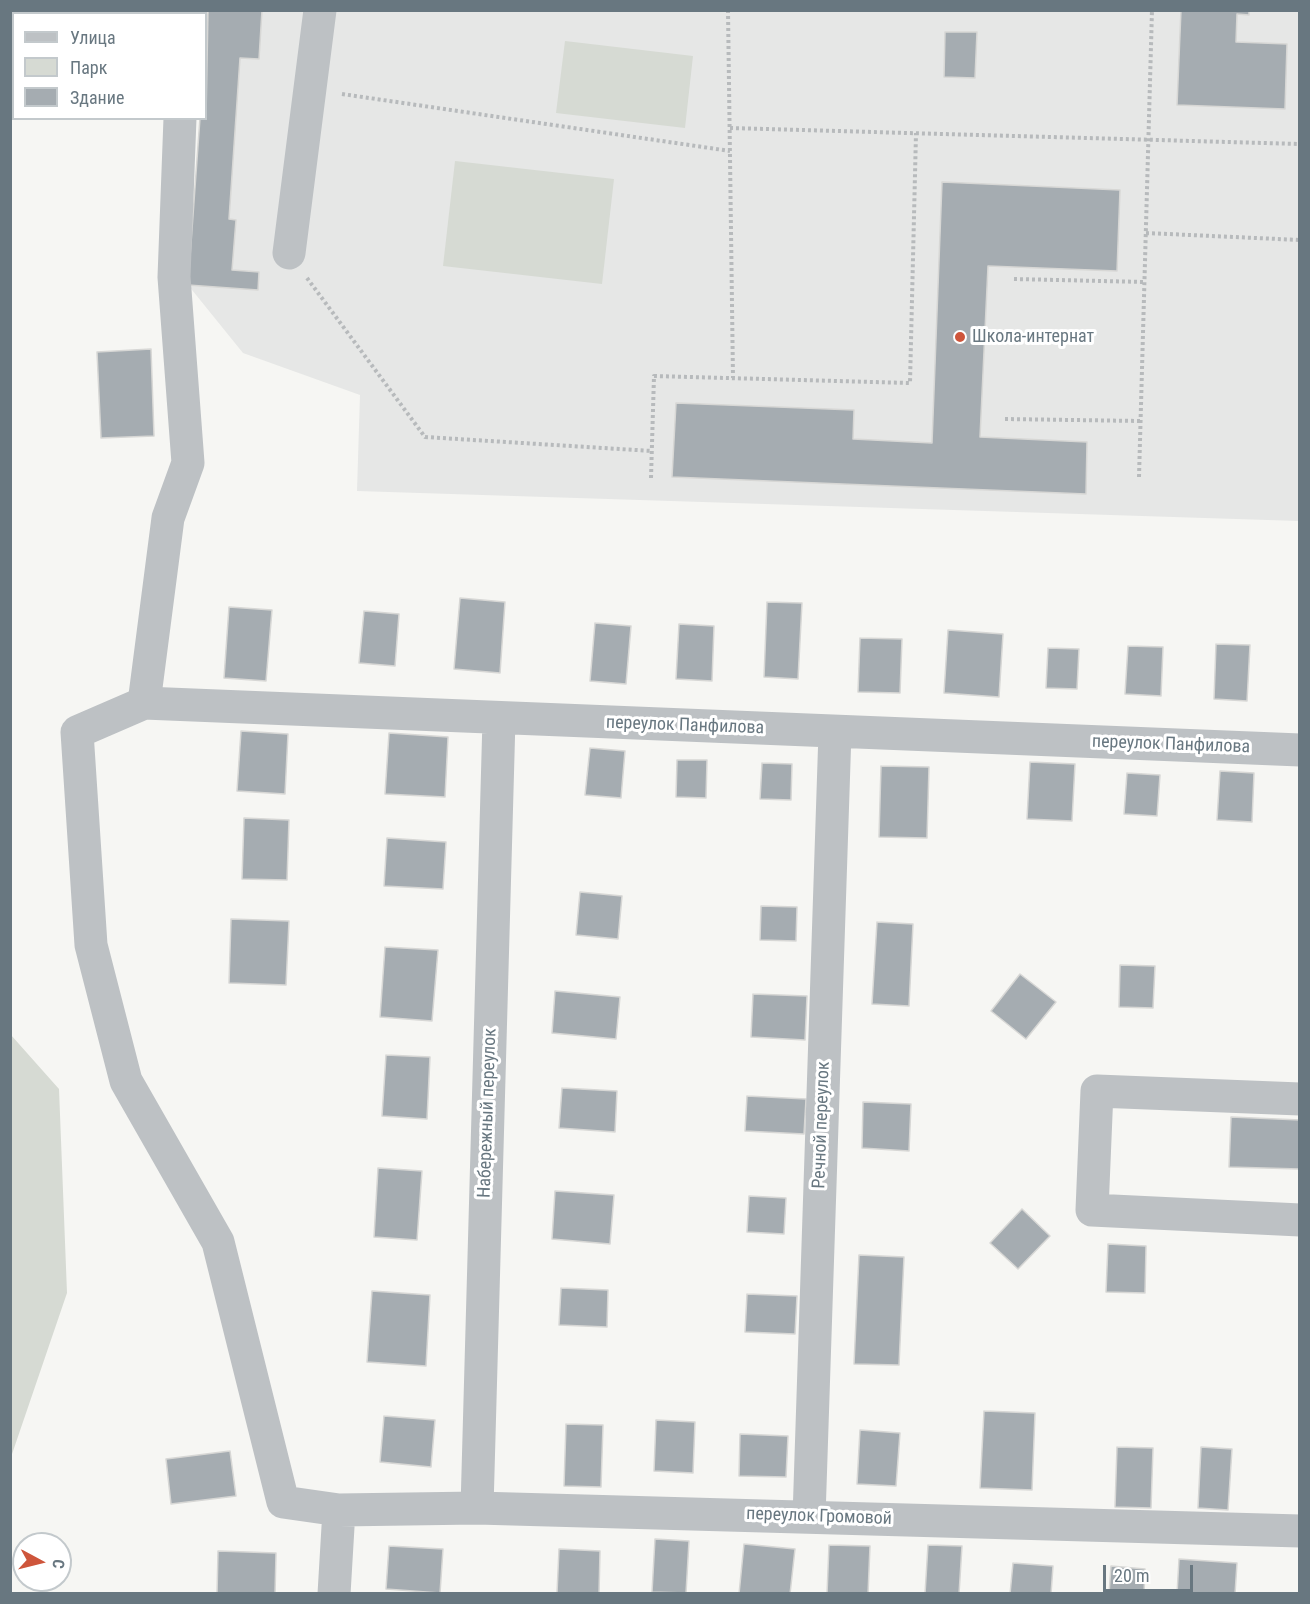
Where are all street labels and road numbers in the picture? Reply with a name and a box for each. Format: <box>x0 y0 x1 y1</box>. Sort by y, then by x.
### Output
street label: переулок Панфилова <box>606 712 764 740</box>
street label: переулок Панфилова <box>1092 731 1250 759</box>
street label: Набережный переулок <box>474 1028 502 1198</box>
street label: Речной переулок <box>809 1061 835 1189</box>
street label: переулок Громовой <box>746 1504 892 1530</box>

